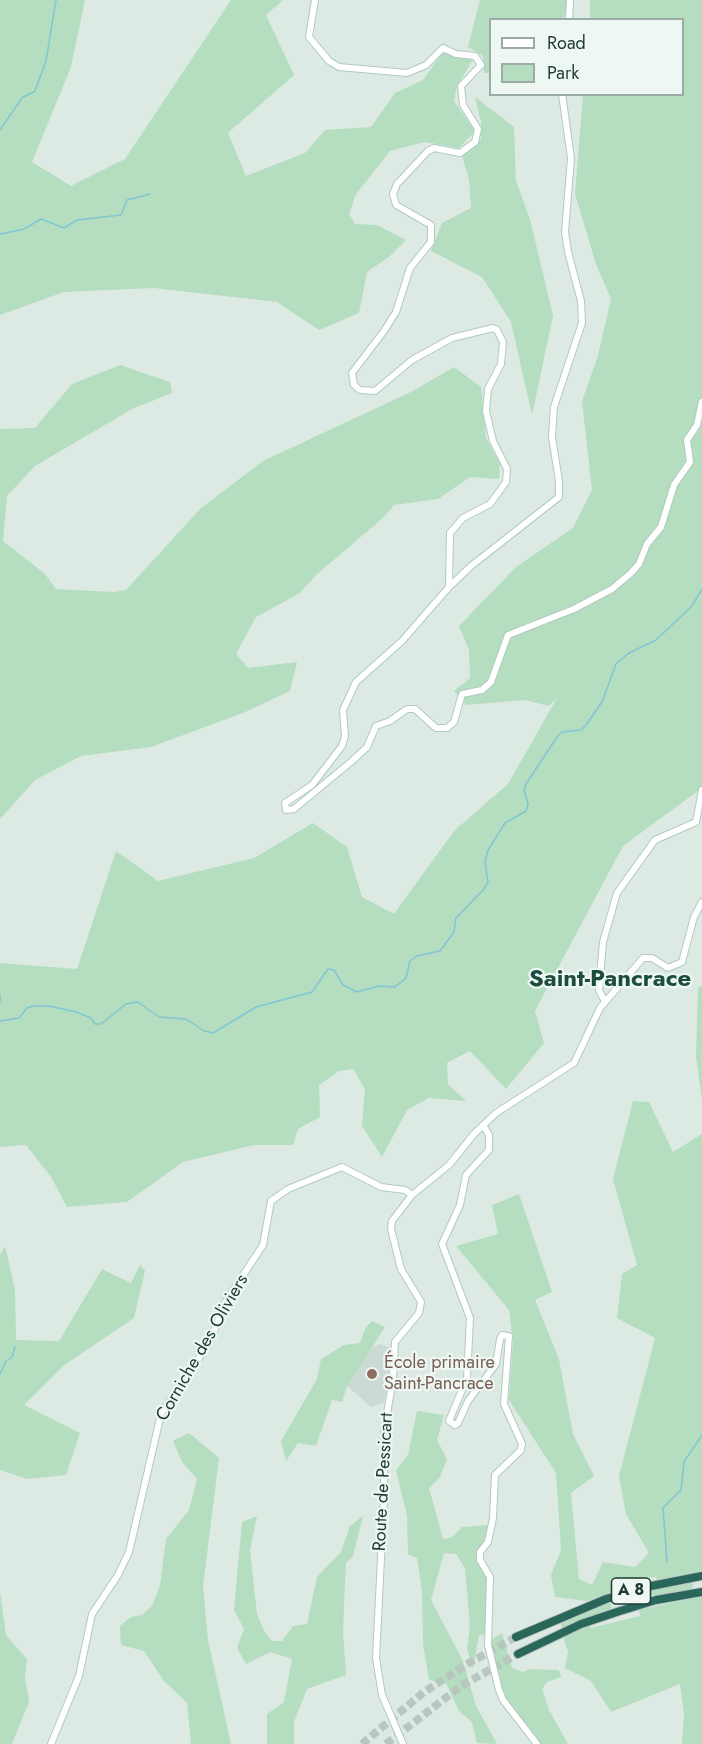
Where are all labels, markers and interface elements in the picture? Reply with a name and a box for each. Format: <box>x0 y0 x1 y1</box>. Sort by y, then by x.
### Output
legend <box>489 18 684 96</box>
text: Road <box>547 30 586 56</box>
text: Park <box>547 60 579 86</box>
district label: Saint-Pancrace <box>529 966 691 994</box>
street label: Corniche des Oliviers <box>152 1271 254 1425</box>
place label: École primaire Saint-Pancrace <box>384 1353 495 1396</box>
marker: École primaire Saint-Pancrace <box>365 1367 379 1381</box>
street label: Route de Pessicart <box>370 1412 398 1552</box>
road number: A 8 <box>612 1578 650 1604</box>

